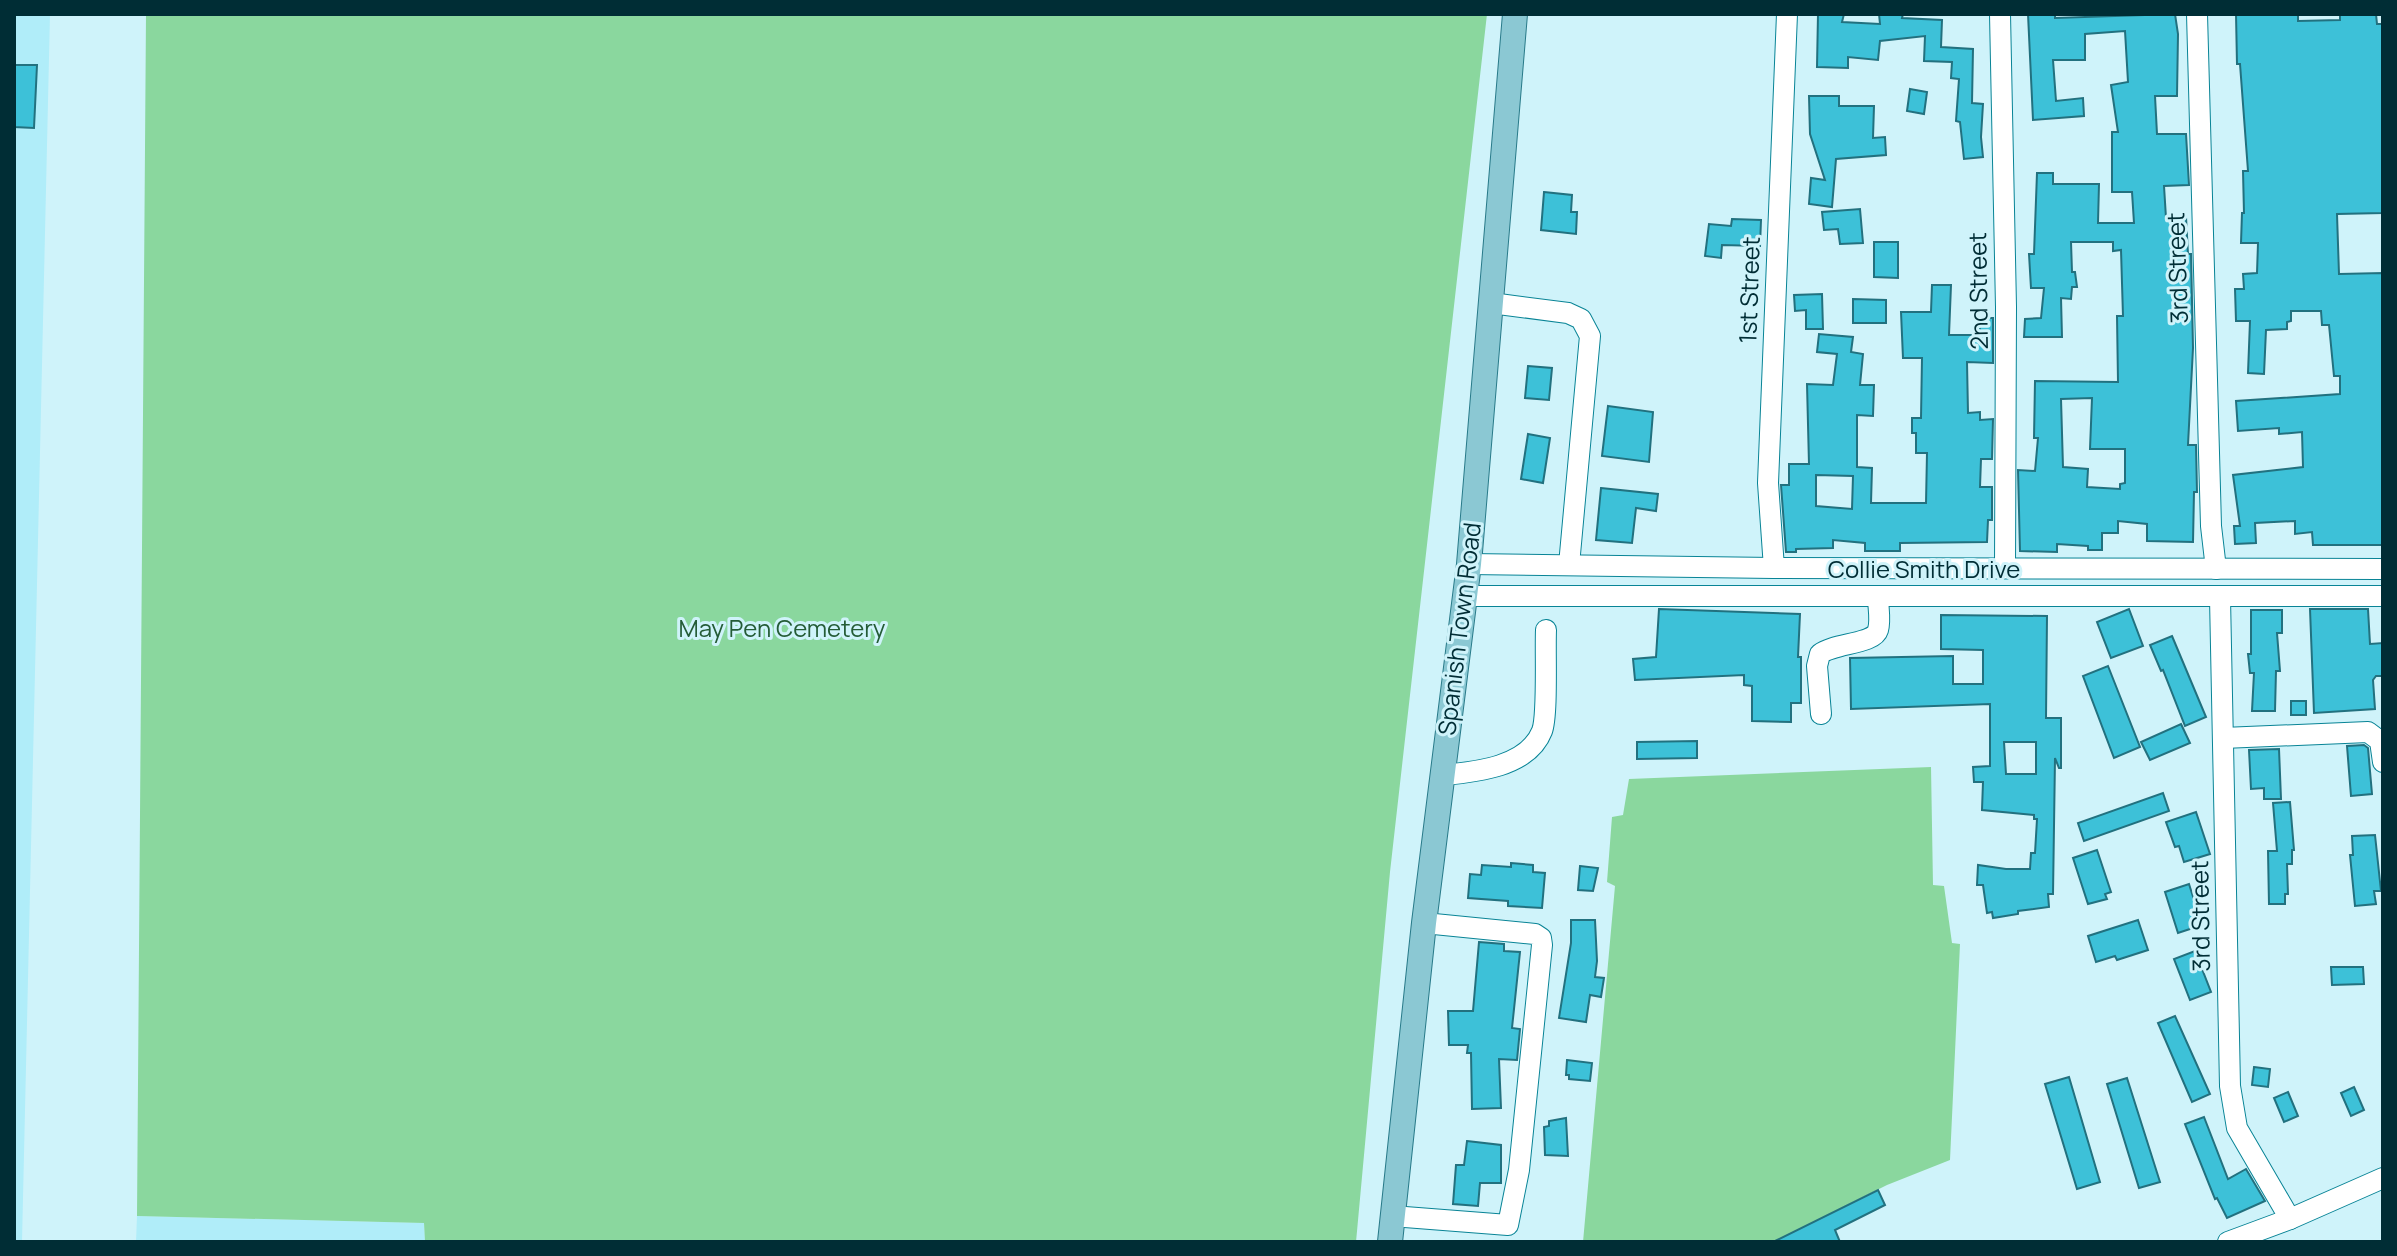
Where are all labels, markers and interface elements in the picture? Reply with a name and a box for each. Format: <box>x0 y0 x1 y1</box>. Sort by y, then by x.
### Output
street label: 3rd Street <box>2158 212 2195 324</box>
street label: 2nd Street <box>1960 232 1995 350</box>
street label: 1st Street <box>1730 236 1767 344</box>
street label: Spanish Town Road <box>1429 520 1488 737</box>
street label: Collie Smith Drive <box>1828 552 2020 585</box>
park label: May Pen Cemetery <box>679 611 886 644</box>
street label: 3rd Street <box>2182 860 2217 972</box>

